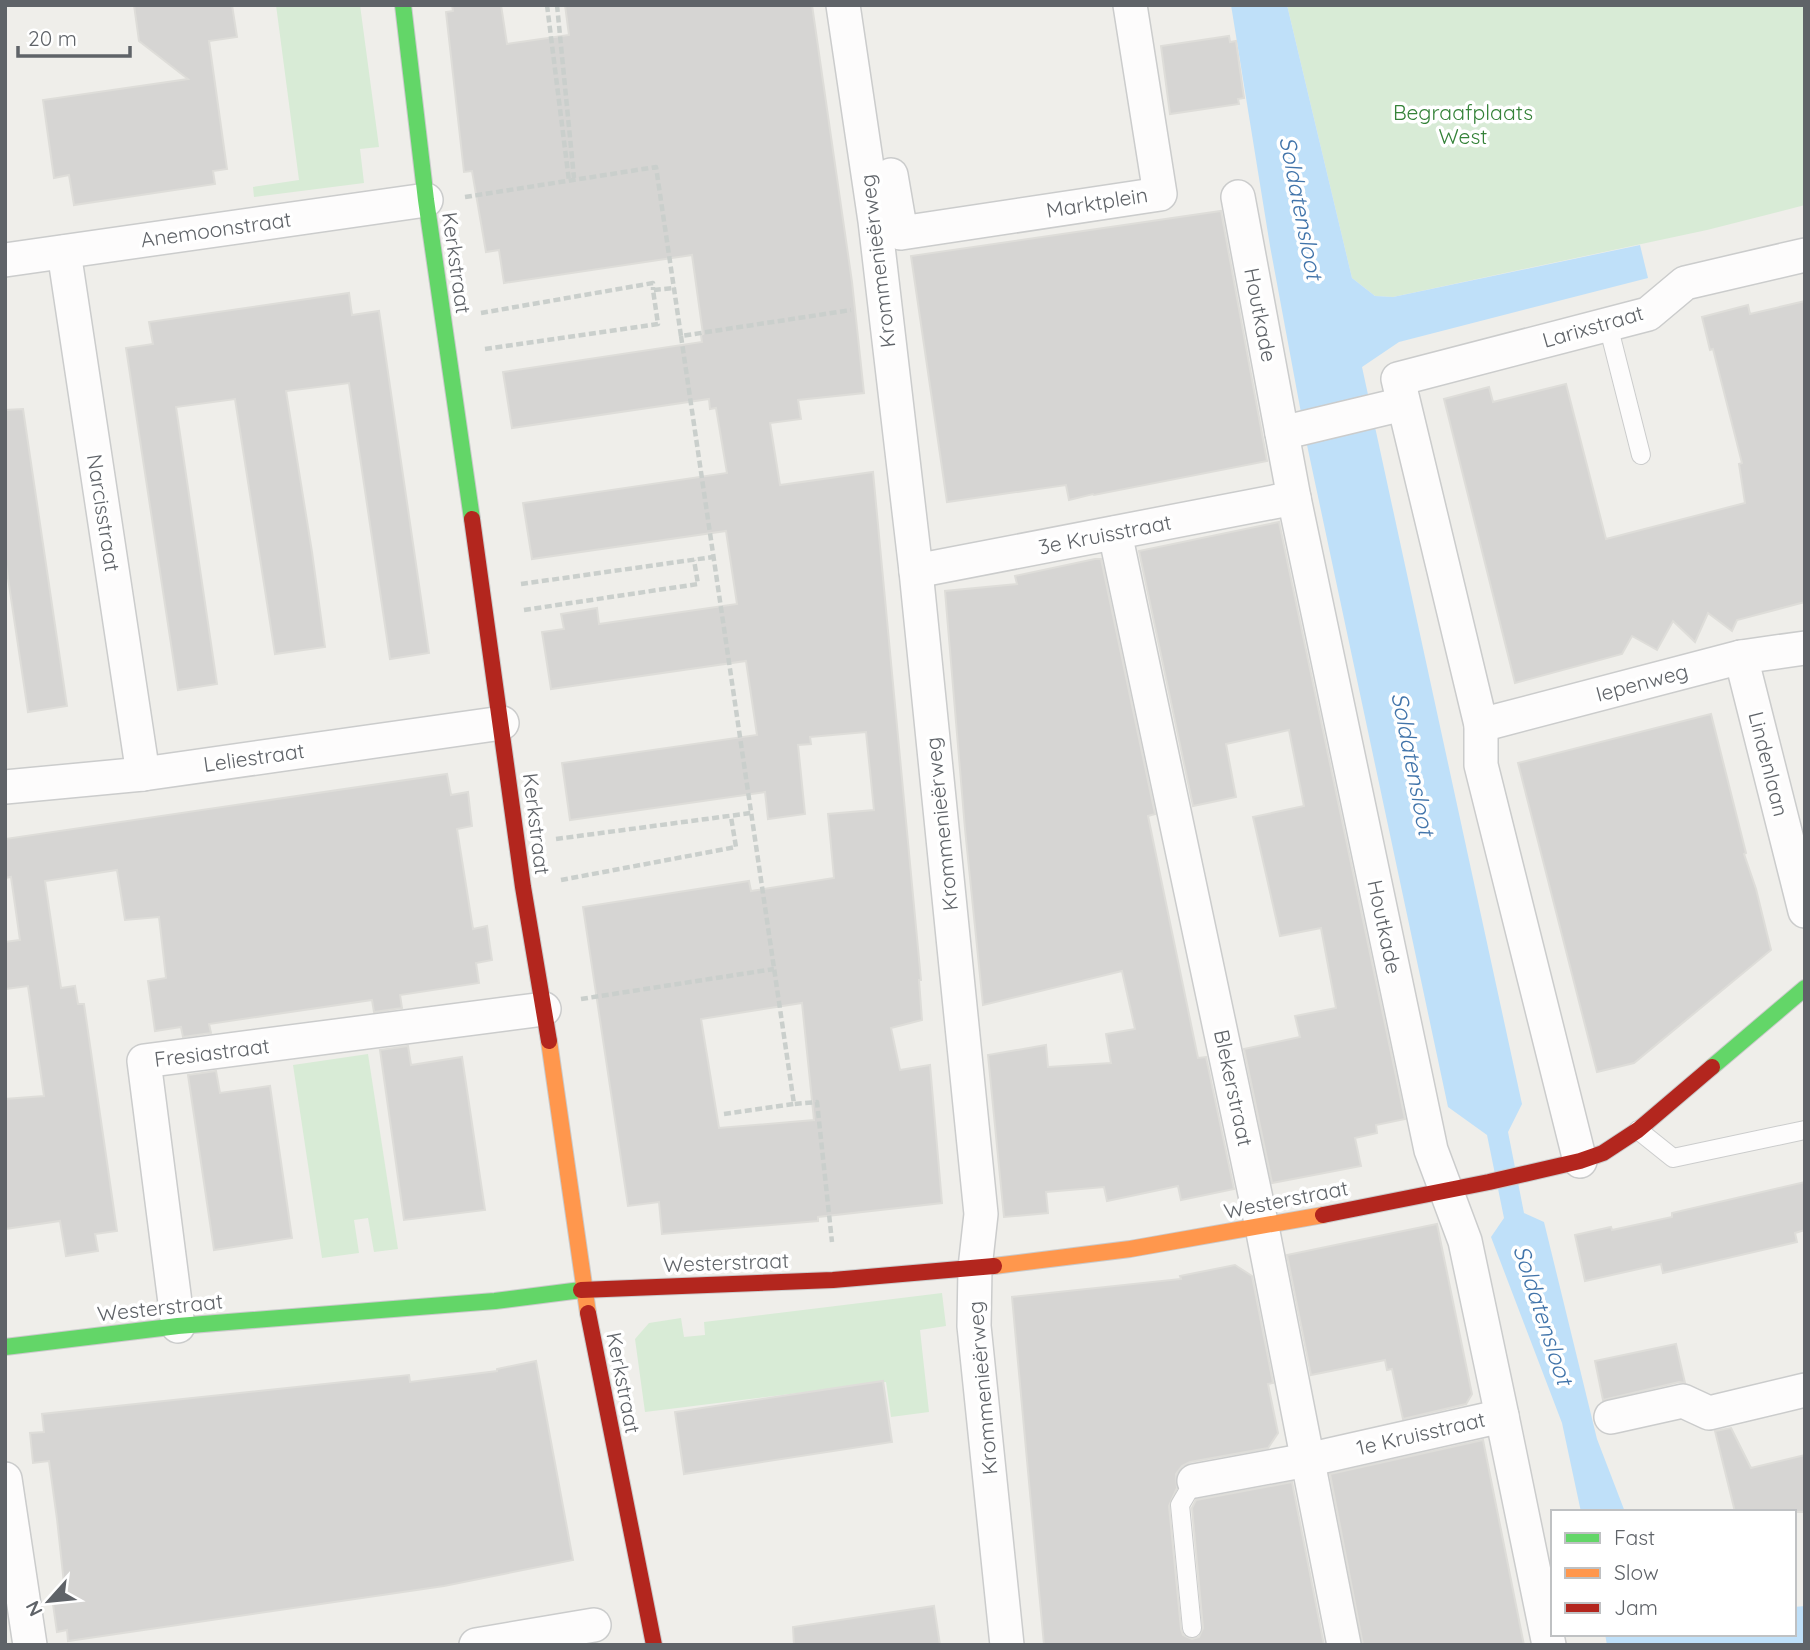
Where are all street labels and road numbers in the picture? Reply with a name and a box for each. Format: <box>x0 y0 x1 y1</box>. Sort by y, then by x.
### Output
street label: Krommenieërweg <box>853 173 901 349</box>
street label: Marktplein <box>1044 181 1149 223</box>
street label: Anemoonstraat <box>139 206 293 252</box>
street label: Kerkstraat <box>437 210 477 315</box>
street label: Houtkade <box>1239 266 1283 364</box>
street label: Larixstraat <box>1539 299 1646 353</box>
street label: Narcisstraat <box>82 452 126 573</box>
street label: 3e Kruisstraat <box>1036 508 1173 560</box>
street label: Iepenweg <box>1593 657 1691 707</box>
street label: Lindenlaan <box>1743 709 1795 819</box>
street label: Krommenieërweg <box>919 736 963 912</box>
street label: Leliestraat <box>202 737 306 777</box>
street label: Kerkstraat <box>518 771 556 876</box>
street label: Houtkade <box>1362 877 1408 976</box>
street label: Blekerstraat <box>1209 1027 1259 1148</box>
street label: Fresiastraat <box>153 1032 271 1072</box>
street label: Westerstraat <box>1221 1174 1350 1224</box>
street label: Westerstraat <box>662 1247 789 1277</box>
street label: Westerstraat <box>96 1287 224 1327</box>
street label: Krommenieërweg <box>961 1300 1003 1476</box>
street label: Kerkstraat <box>601 1330 647 1436</box>
street label: 1e Kruisstraat <box>1354 1406 1488 1460</box>

